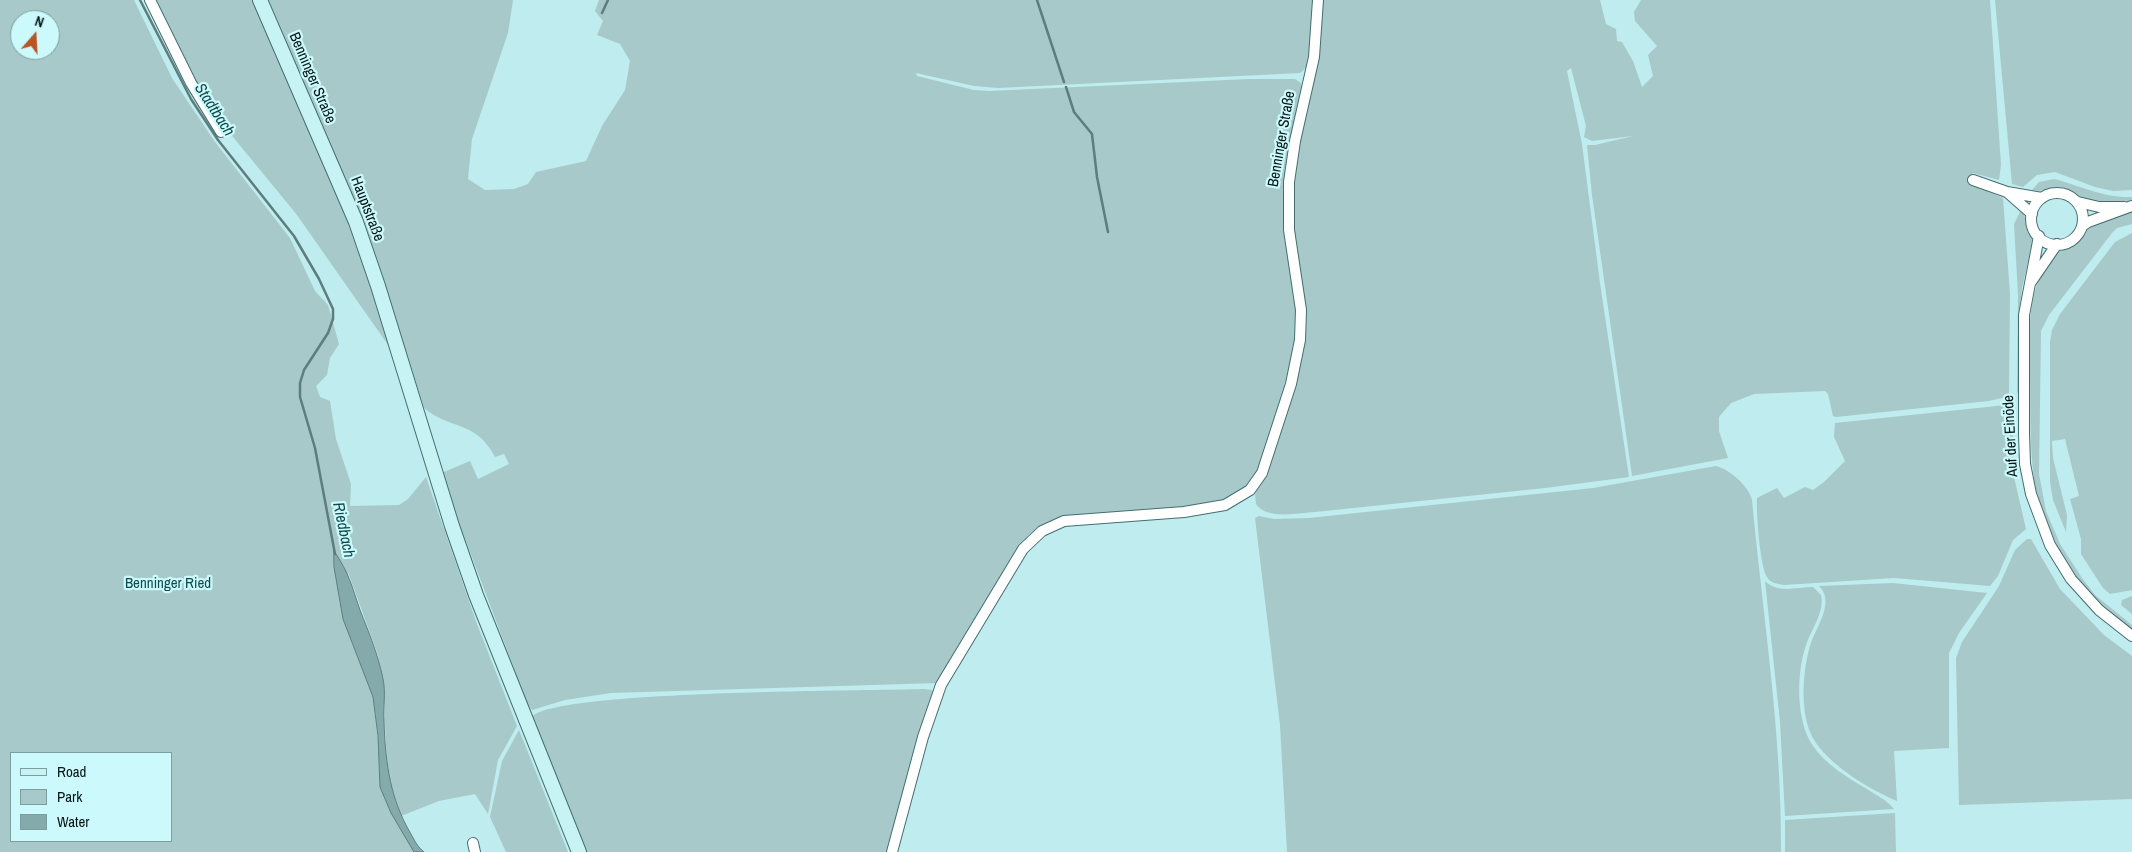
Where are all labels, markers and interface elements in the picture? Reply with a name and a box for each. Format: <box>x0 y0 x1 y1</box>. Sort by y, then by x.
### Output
north arrow <box>10 10 60 60</box>
text: N <box>33 12 46 32</box>
street label: Benninger Straße <box>285 30 339 126</box>
water label: Stadtbach <box>190 80 238 140</box>
street label: Benninger Straße <box>1265 90 1299 188</box>
street label: Hauptstraße <box>346 174 388 244</box>
street label: Auf der Einöde <box>2000 395 2022 477</box>
water label: Riedbach <box>328 501 358 559</box>
park label: Benninger Ried <box>125 575 211 593</box>
legend <box>10 752 172 842</box>
text: Road <box>57 761 86 782</box>
text: Park <box>57 786 82 807</box>
text: Water <box>57 811 89 832</box>

